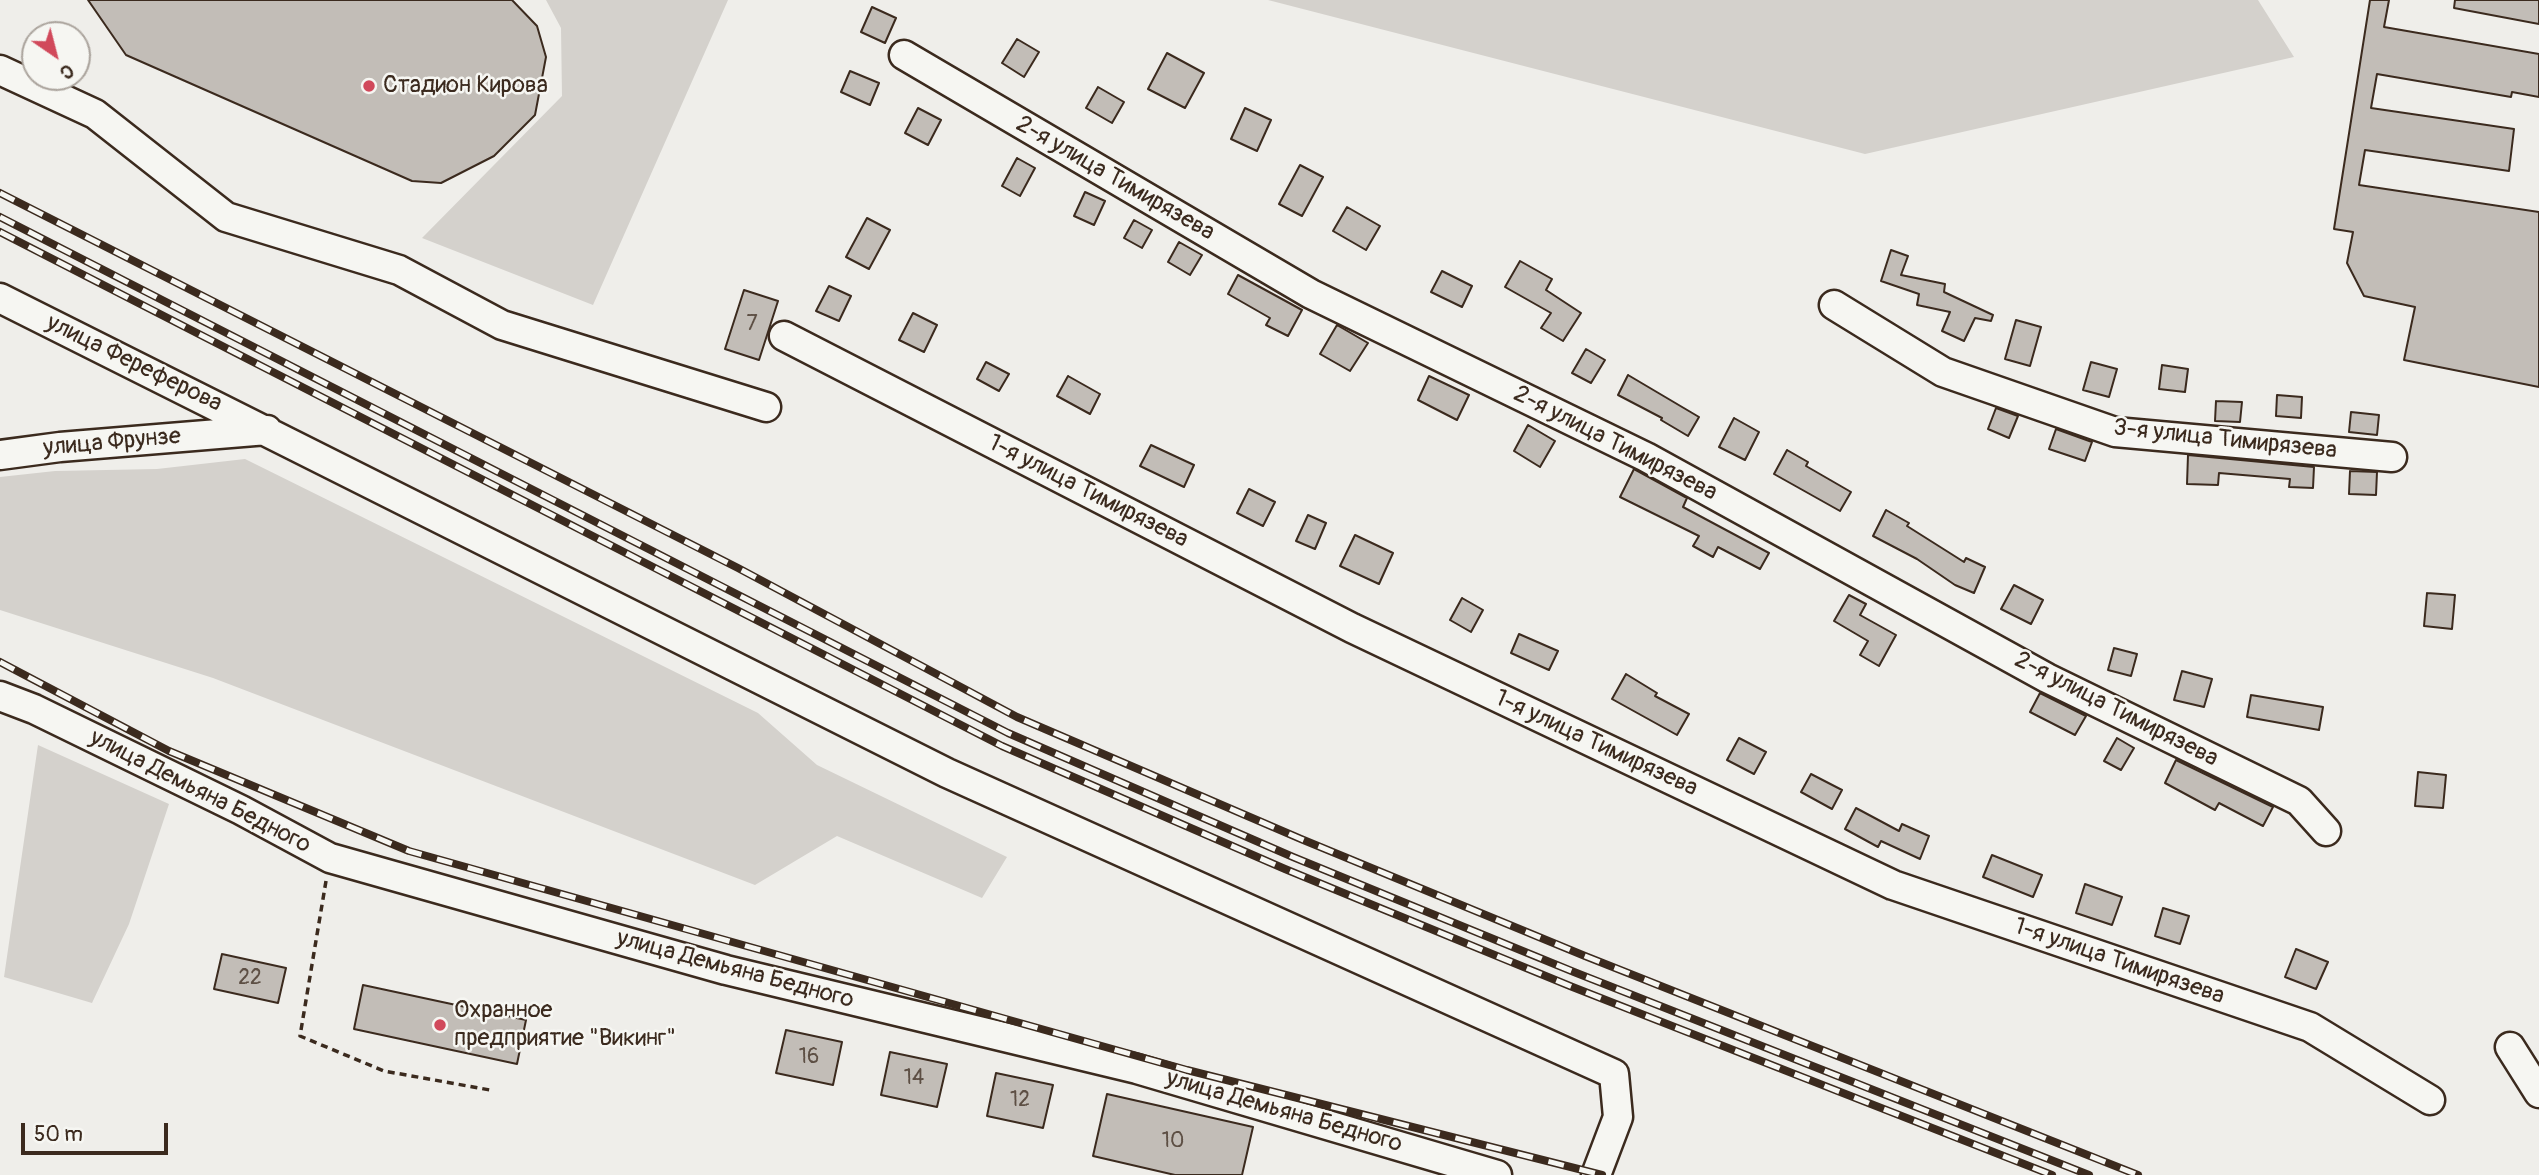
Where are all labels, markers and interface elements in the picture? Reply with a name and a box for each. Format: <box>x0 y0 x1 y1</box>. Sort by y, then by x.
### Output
north arrow <box>21 21 91 91</box>
text: С <box>55 58 79 85</box>
place label: Стадион Кирова <box>383 72 548 100</box>
marker: Стадион Кирова <box>361 78 377 94</box>
street label: 2-я улица Тимирязева <box>1011 110 1219 248</box>
street label: улица Фереферова <box>41 309 227 419</box>
house number: 7 <box>746 312 758 338</box>
street label: 2-я улица Тимирязева <box>1508 380 1722 508</box>
street label: 3-я улица Тимирязева <box>2112 414 2338 466</box>
street label: улица Фрунзе <box>42 423 182 463</box>
street label: 1-я улица Тимирязева <box>983 429 1193 555</box>
street label: 2-я улица Тимирязева <box>2009 646 2223 774</box>
street label: 1-я улица Тимирязева <box>1490 684 1702 804</box>
street label: улица Демьяна Бедного <box>85 724 315 860</box>
street label: 1-я улица Тимирязева <box>2010 912 2228 1012</box>
street label: улица Демьяна Бедного <box>613 924 857 1016</box>
house number: 22 <box>238 966 262 992</box>
place label: Охранное предприятие "Викинг" <box>454 997 676 1053</box>
marker: Охранное предприятие "Викинг" <box>432 1017 448 1033</box>
house number: 16 <box>799 1045 819 1071</box>
street label: улица Демьяна Бедного <box>1163 1064 1405 1160</box>
house number: 14 <box>904 1066 924 1092</box>
house number: 12 <box>1010 1088 1030 1114</box>
scale bar <box>24 1108 172 1152</box>
text: 50 m <box>34 1121 83 1148</box>
house number: 10 <box>1162 1129 1184 1155</box>

